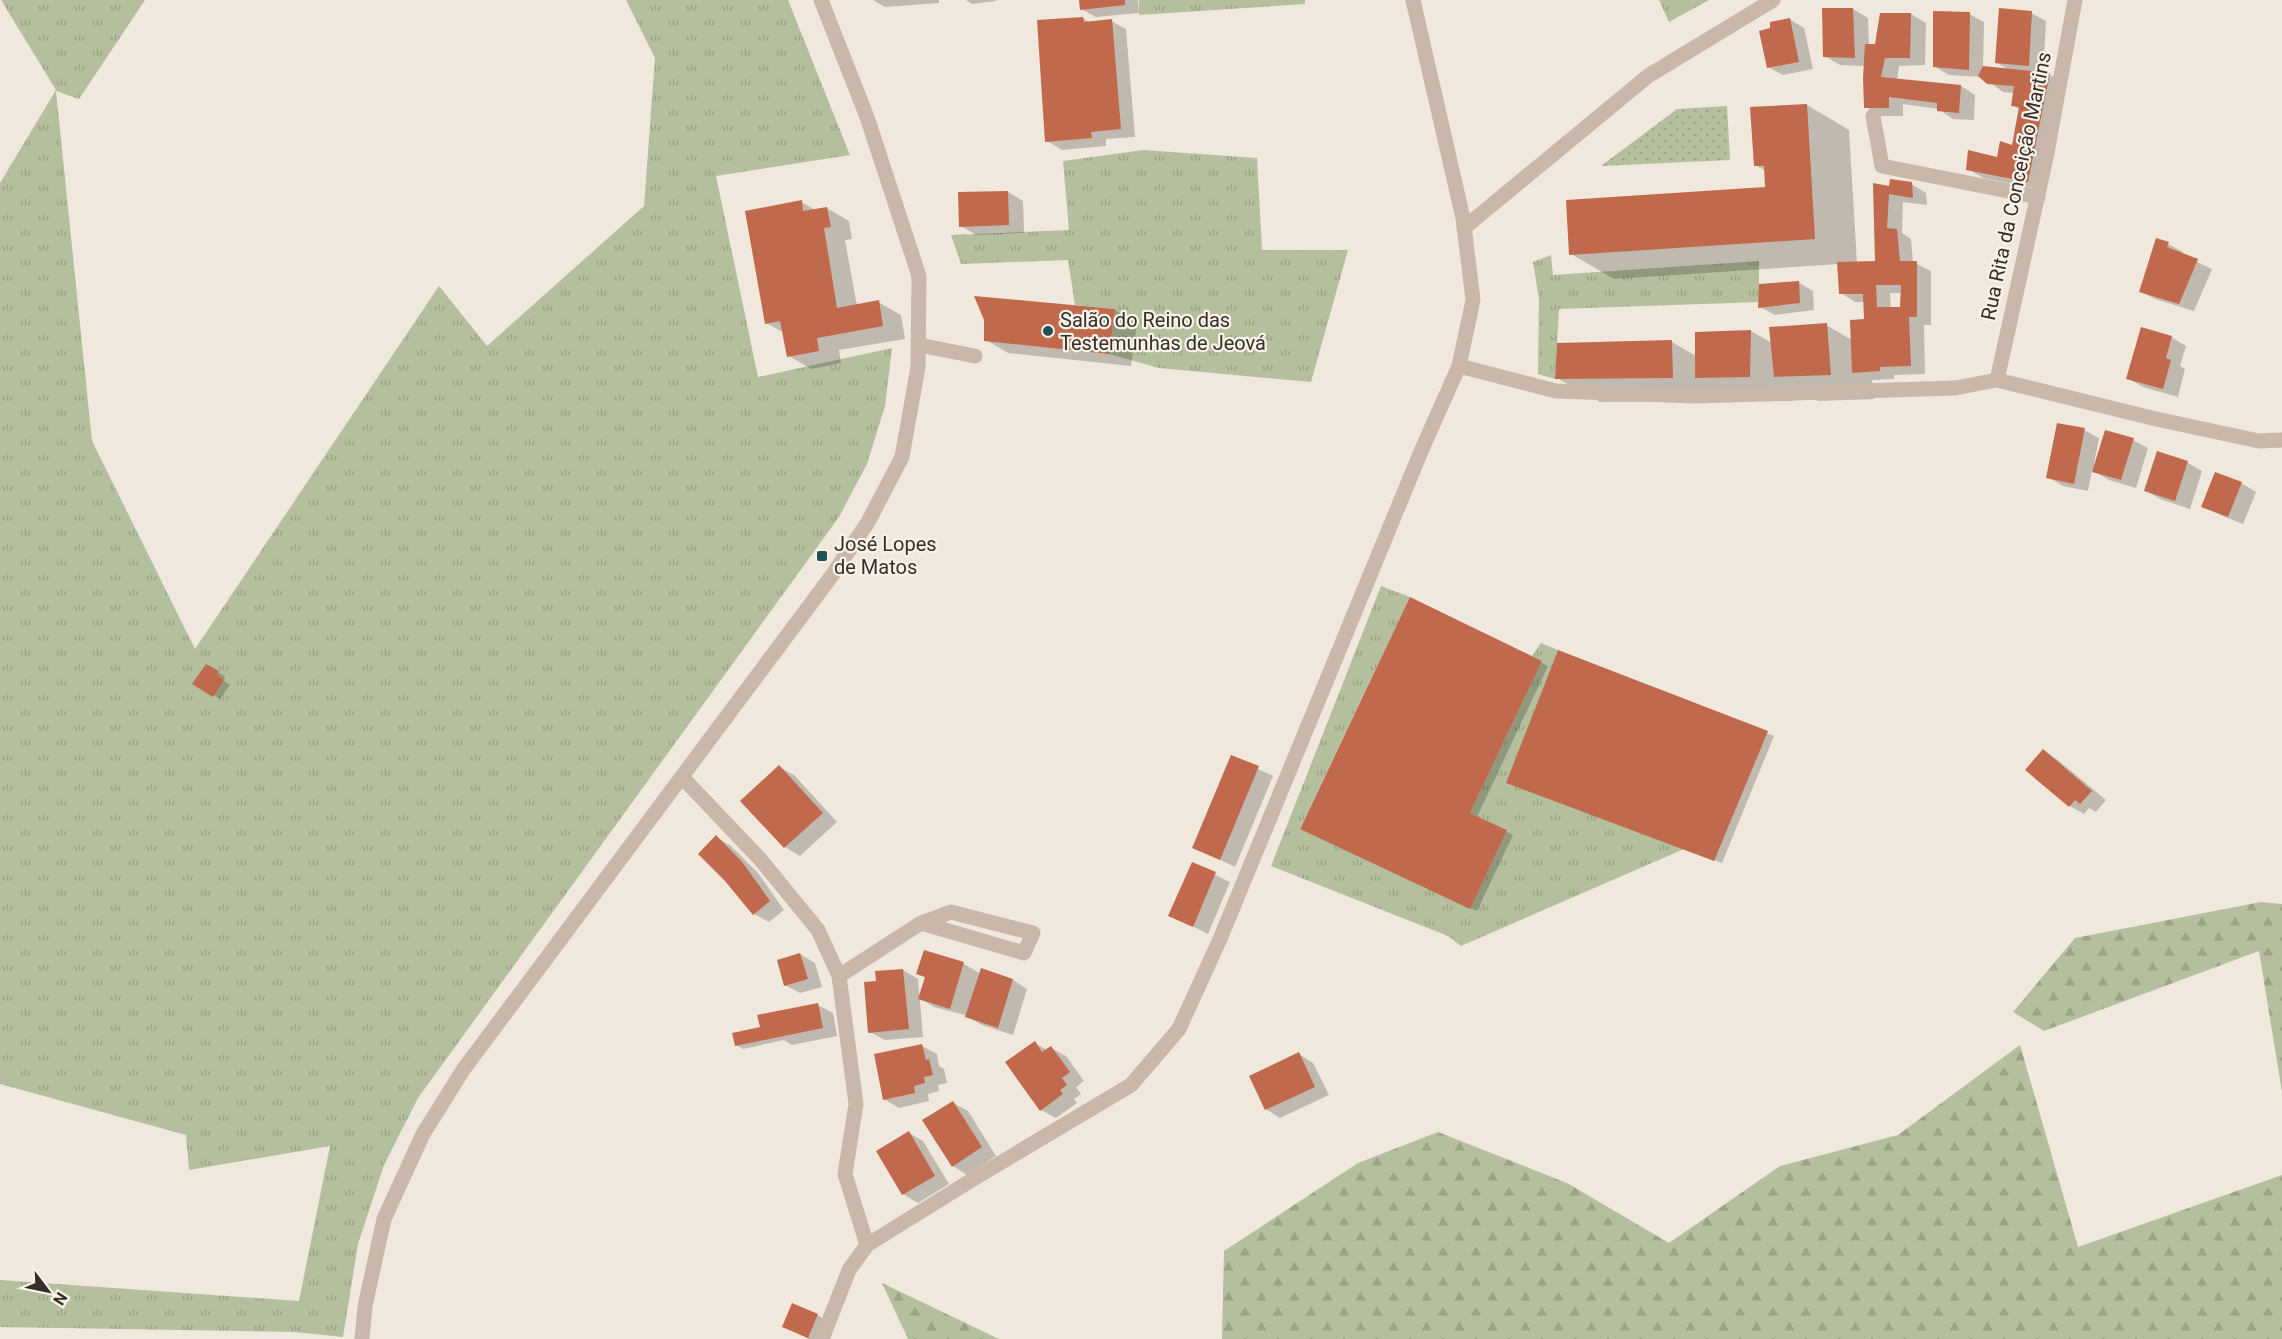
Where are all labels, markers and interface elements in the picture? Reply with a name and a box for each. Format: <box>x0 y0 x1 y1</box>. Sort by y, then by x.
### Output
street label: Rua Rita da Conceição Martins <box>1976 50 2056 322</box>
place label: Salão do Reino das Testemunhas de Jeová <box>1060 308 1266 355</box>
marker: Salão do Reino das Testemunhas de Jeová <box>1041 324 1055 338</box>
place label: José Lopes de Matos <box>834 532 937 579</box>
marker: José Lopes de Matos <box>815 549 829 563</box>
north arrow <box>18 1261 78 1321</box>
text: N <box>49 1289 71 1309</box>

